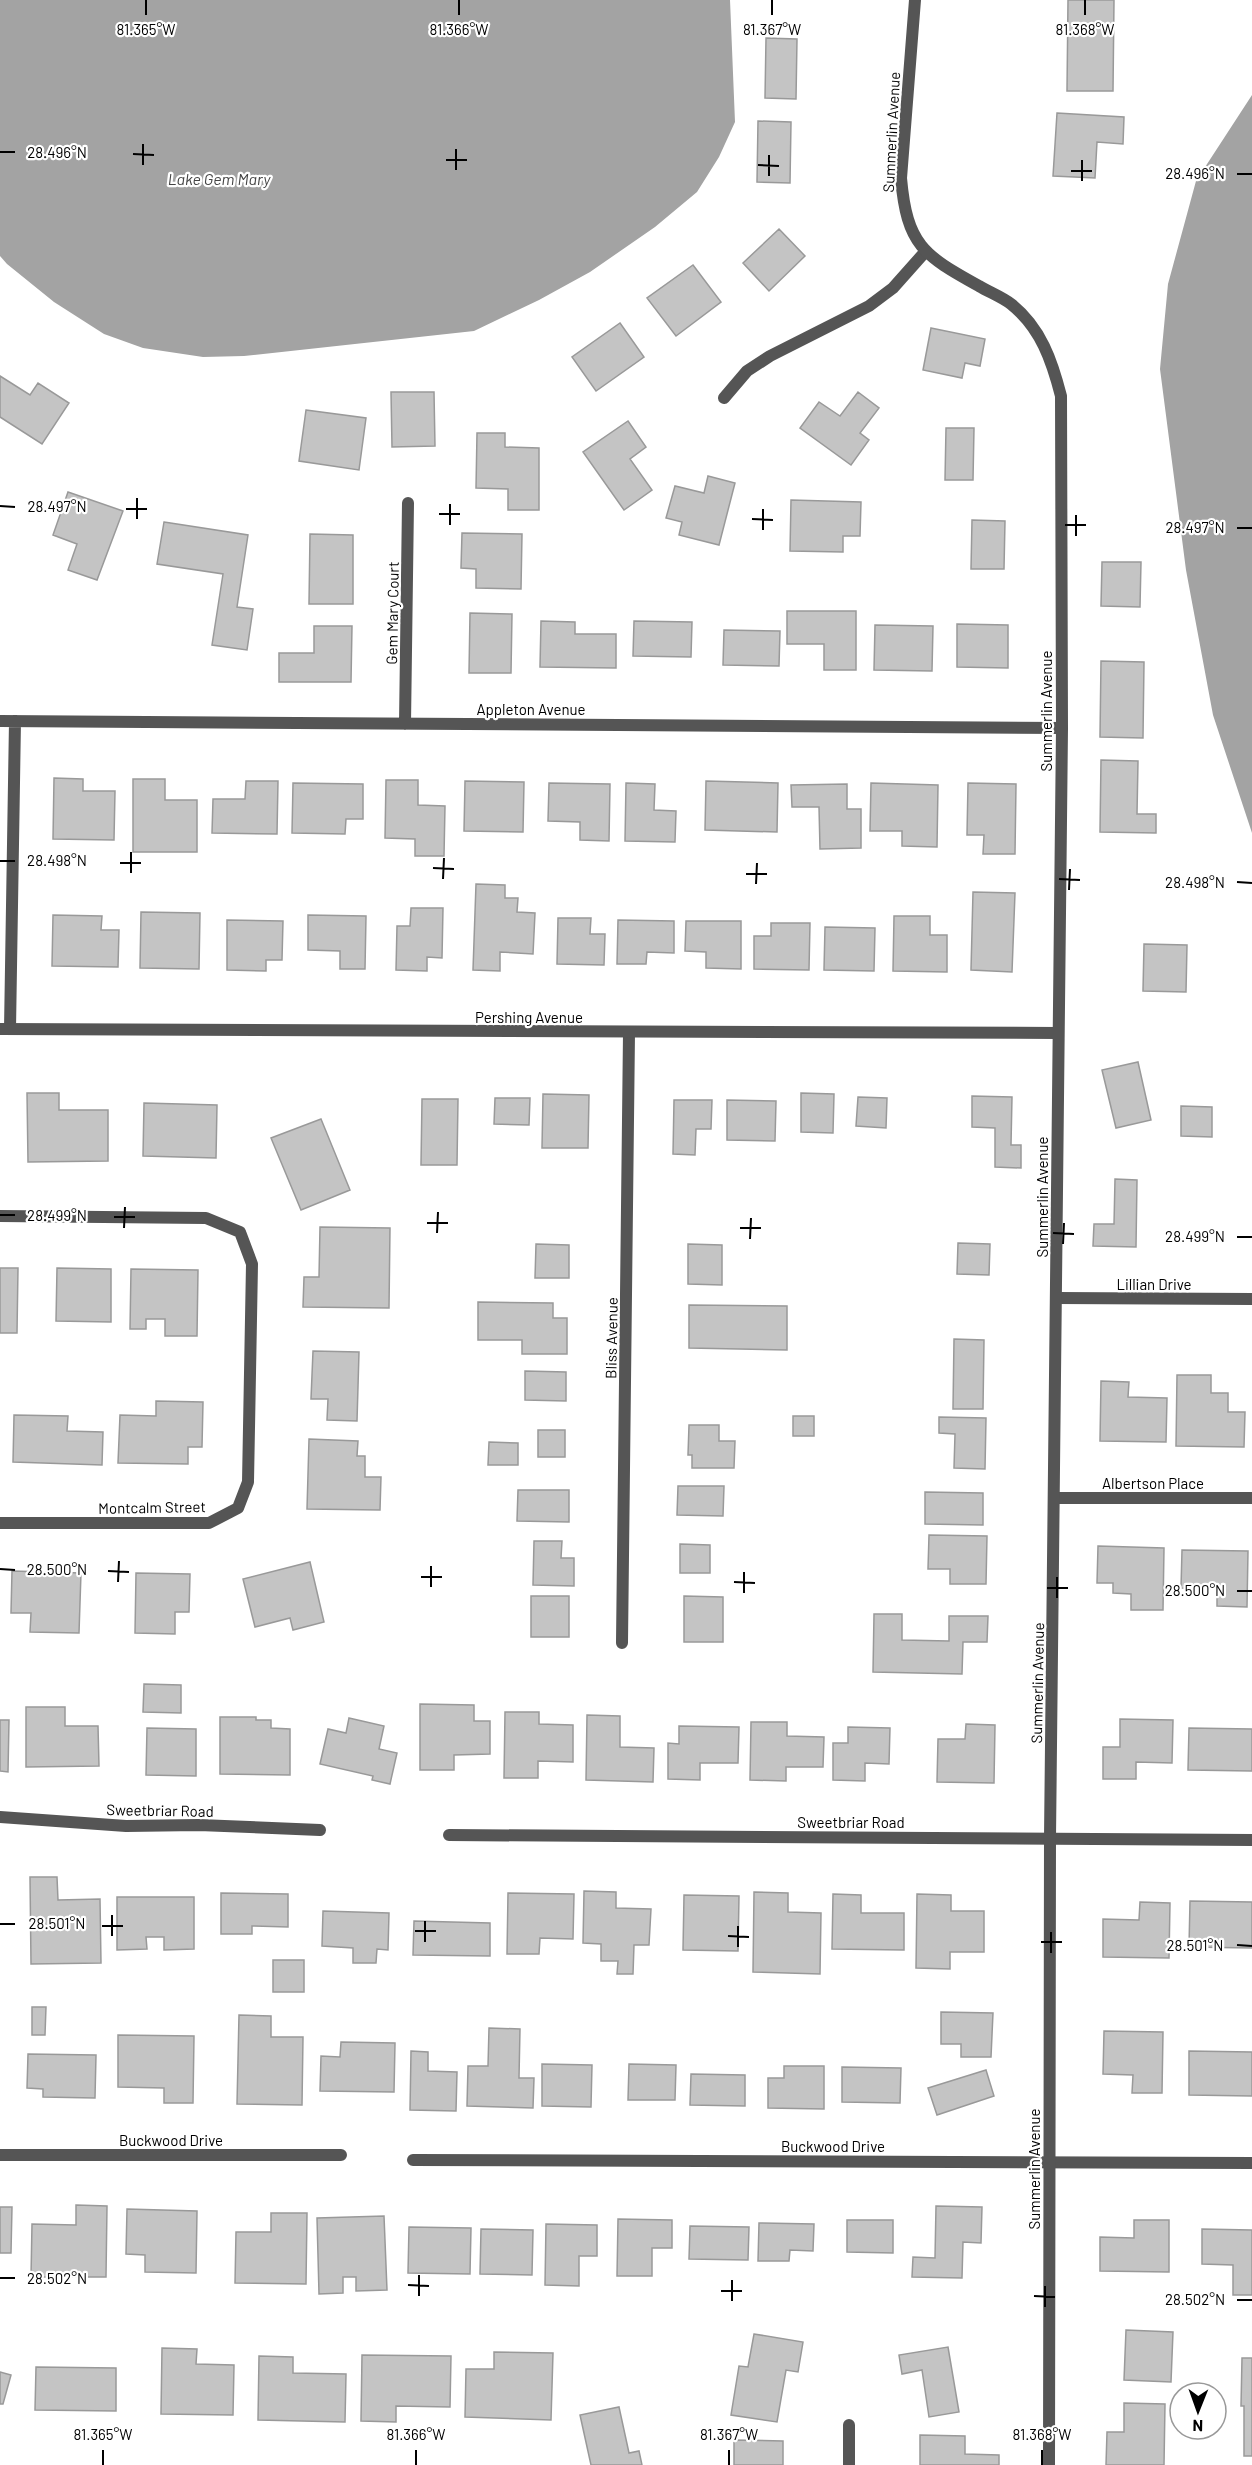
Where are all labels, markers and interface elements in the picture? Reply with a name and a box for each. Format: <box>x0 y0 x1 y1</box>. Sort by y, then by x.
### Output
text: 81.365°W <box>117 20 175 38</box>
text: 81.366°W <box>430 20 488 38</box>
text: 81.367°W <box>743 20 801 38</box>
text: 81.368°W <box>1056 20 1114 38</box>
street label: Summerlin Avenue <box>879 71 903 193</box>
text: 28.496°N <box>27 143 87 161</box>
text: 28.496°N <box>1165 164 1225 182</box>
water label: Lake Gem Mary <box>168 169 271 188</box>
text: 28.497°N <box>27 497 87 515</box>
text: 28.497°N <box>1165 518 1225 536</box>
street label: Gem Mary Court <box>382 561 402 665</box>
street label: Summerlin Avenue <box>1037 651 1055 772</box>
street label: Appleton Avenue <box>476 700 586 718</box>
text: 28.498°N <box>27 851 87 869</box>
text: 28.498°N <box>1165 873 1225 891</box>
street label: Pershing Avenue <box>475 1008 583 1026</box>
street label: Summerlin Avenue <box>1033 1137 1051 1258</box>
text: 28.499°N <box>27 1206 87 1224</box>
text: 28.499°N <box>1165 1227 1225 1245</box>
street label: Lillian Drive <box>1116 1275 1192 1293</box>
street label: Bliss Avenue <box>601 1297 621 1379</box>
street label: Albertson Place <box>1102 1474 1204 1492</box>
street label: Montcalm Street <box>98 1497 206 1517</box>
text: 28.500°N <box>27 1560 87 1578</box>
text: 28.500°N <box>1165 1581 1225 1599</box>
street label: Summerlin Avenue <box>1027 1622 1047 1744</box>
street label: Sweetbriar Road <box>106 1800 214 1820</box>
street label: Sweetbriar Road <box>797 1813 905 1831</box>
text: 28.501°N <box>29 1914 85 1932</box>
text: 28.501°N <box>1167 1936 1223 1954</box>
street label: Summerlin Avenue <box>1025 2109 1043 2230</box>
street label: Buckwood Drive <box>119 2131 223 2149</box>
street label: Buckwood Drive <box>781 2137 885 2155</box>
text: 28.502°N <box>27 2269 87 2287</box>
text: 28.502°N <box>1165 2290 1225 2308</box>
north arrow <box>1168 2381 1228 2441</box>
text: N <box>1192 2417 1203 2436</box>
text: 81.365°W <box>74 2425 132 2443</box>
text: 81.366°W <box>387 2425 445 2443</box>
text: 81.367°W <box>700 2425 758 2443</box>
text: 81.368°W <box>1013 2425 1071 2443</box>

